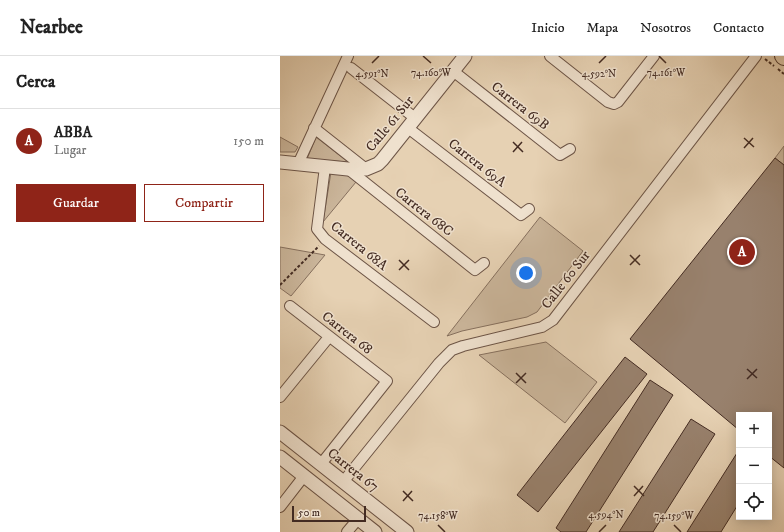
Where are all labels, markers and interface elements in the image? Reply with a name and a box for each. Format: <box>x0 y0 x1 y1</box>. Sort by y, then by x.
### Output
text: Nearbee <box>20 16 83 39</box>
text: Inicio <box>531 19 564 37</box>
text: Mapa <box>586 19 618 37</box>
text: Nosotros <box>640 19 691 37</box>
text: Contacto <box>713 19 764 37</box>
text: 74.160°W <box>411 67 452 79</box>
text: 74.161°W <box>647 67 686 79</box>
text: 4.591°N <box>355 68 389 80</box>
text: 4.592°N <box>582 68 616 80</box>
text: Cerca <box>16 71 55 93</box>
street label: Carrera 69B <box>487 78 553 134</box>
street label: Calle 61 Sur <box>362 92 419 156</box>
text: ABBA <box>54 123 92 142</box>
text: A <box>25 133 33 149</box>
text: 150 m <box>233 133 264 149</box>
street label: Carrera 69A <box>444 135 511 192</box>
text: Lugar <box>54 142 86 158</box>
button: Guardar <box>16 184 136 222</box>
button: Compartir <box>144 184 264 222</box>
street label: Carrera 68C <box>391 184 457 240</box>
street label: Carrera 68A <box>327 217 392 275</box>
pin: A <box>729 237 755 267</box>
street label: Calle 60 Sur <box>537 246 595 313</box>
your location <box>516 263 536 283</box>
street label: Carrera 68 <box>318 307 376 359</box>
map controls <box>736 412 772 520</box>
button: + <box>736 412 772 448</box>
street label: Carrera 67 <box>324 444 382 496</box>
button: − <box>736 448 772 484</box>
button: locate <box>736 484 772 520</box>
scale bar <box>292 504 366 523</box>
text: 50 m <box>298 506 320 520</box>
text: 4.594°N <box>588 509 624 521</box>
text: 74.158°W <box>418 510 459 522</box>
text: 74.159°W <box>654 510 695 522</box>

